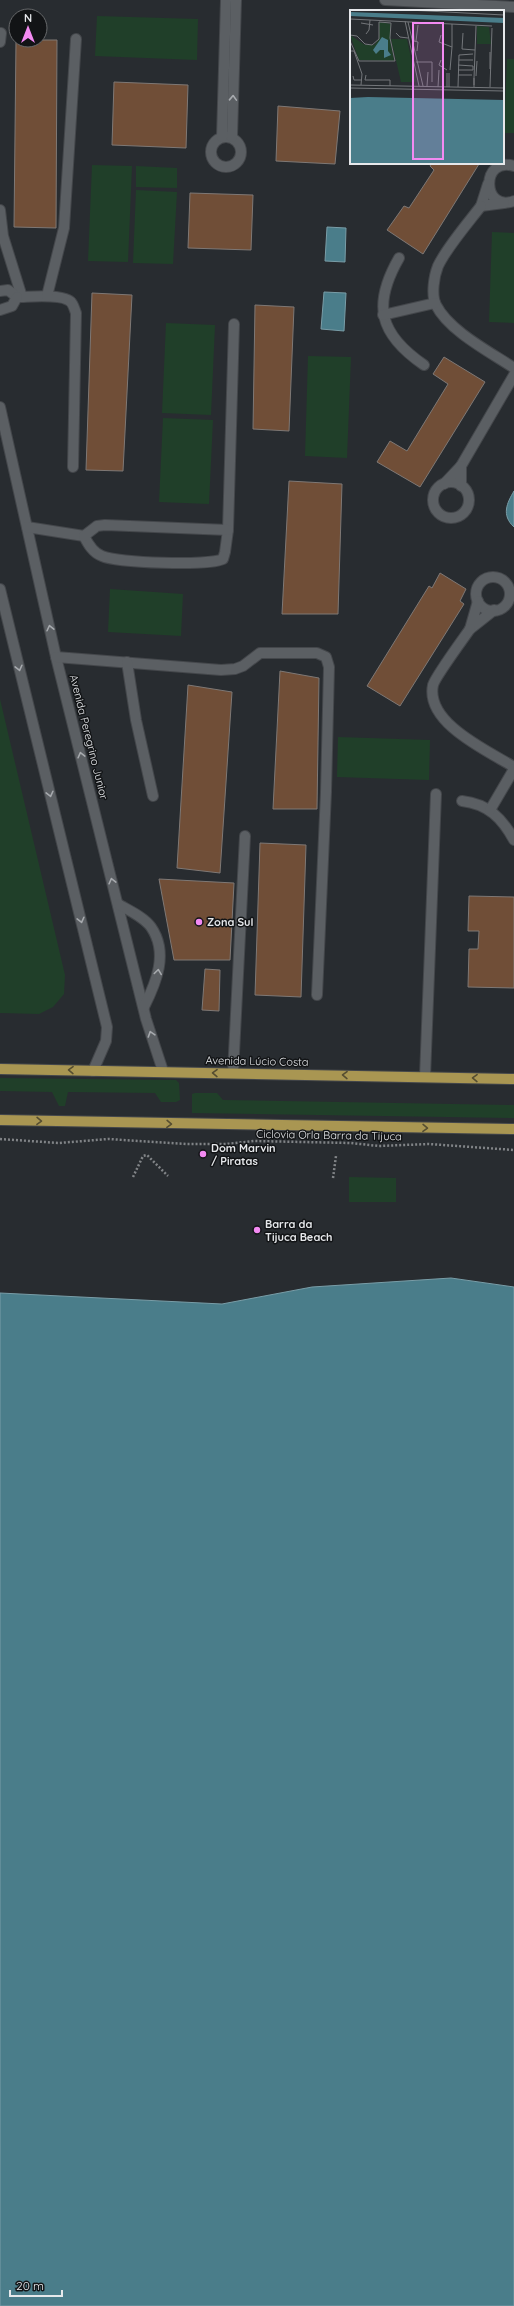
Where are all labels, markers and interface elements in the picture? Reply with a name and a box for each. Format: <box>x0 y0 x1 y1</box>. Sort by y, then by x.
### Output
north arrow <box>8 8 48 48</box>
inset map <box>350 10 504 164</box>
text: N <box>24 11 32 25</box>
one-way arrow <box>229 95 237 101</box>
one-way arrow <box>46 625 54 632</box>
one-way arrow <box>15 665 23 671</box>
street label: Avenida Peregrino Junior <box>67 673 111 802</box>
one-way arrow <box>77 751 85 758</box>
one-way arrow <box>46 791 54 797</box>
one-way arrow <box>109 878 117 884</box>
place label: Zona Sul <box>207 915 254 929</box>
one-way arrow <box>77 917 85 924</box>
marker: Zona Sul <box>194 917 204 927</box>
one-way arrow <box>153 969 162 975</box>
one-way arrow <box>147 1031 156 1038</box>
street label: Avenida Lúcio Costa <box>205 1053 309 1069</box>
one-way arrow <box>68 1066 74 1074</box>
one-way arrow <box>212 1068 218 1077</box>
one-way arrow <box>342 1071 348 1079</box>
one-way arrow <box>472 1074 478 1082</box>
one-way arrow <box>36 1117 42 1125</box>
one-way arrow <box>166 1120 172 1128</box>
one-way arrow <box>422 1124 428 1132</box>
street label: Ciclovia Orla Barra da Tijuca <box>256 1127 402 1143</box>
place label: Dom Marvin / Piratas <box>211 1141 276 1168</box>
marker: Dom Marvin / Piratas <box>198 1149 208 1159</box>
place label: Barra da Tijuca Beach <box>265 1217 332 1244</box>
marker: Barra da Tijuca Beach <box>252 1225 262 1235</box>
scale bar <box>10 2272 62 2298</box>
text: 20 m <box>16 2278 44 2293</box>

